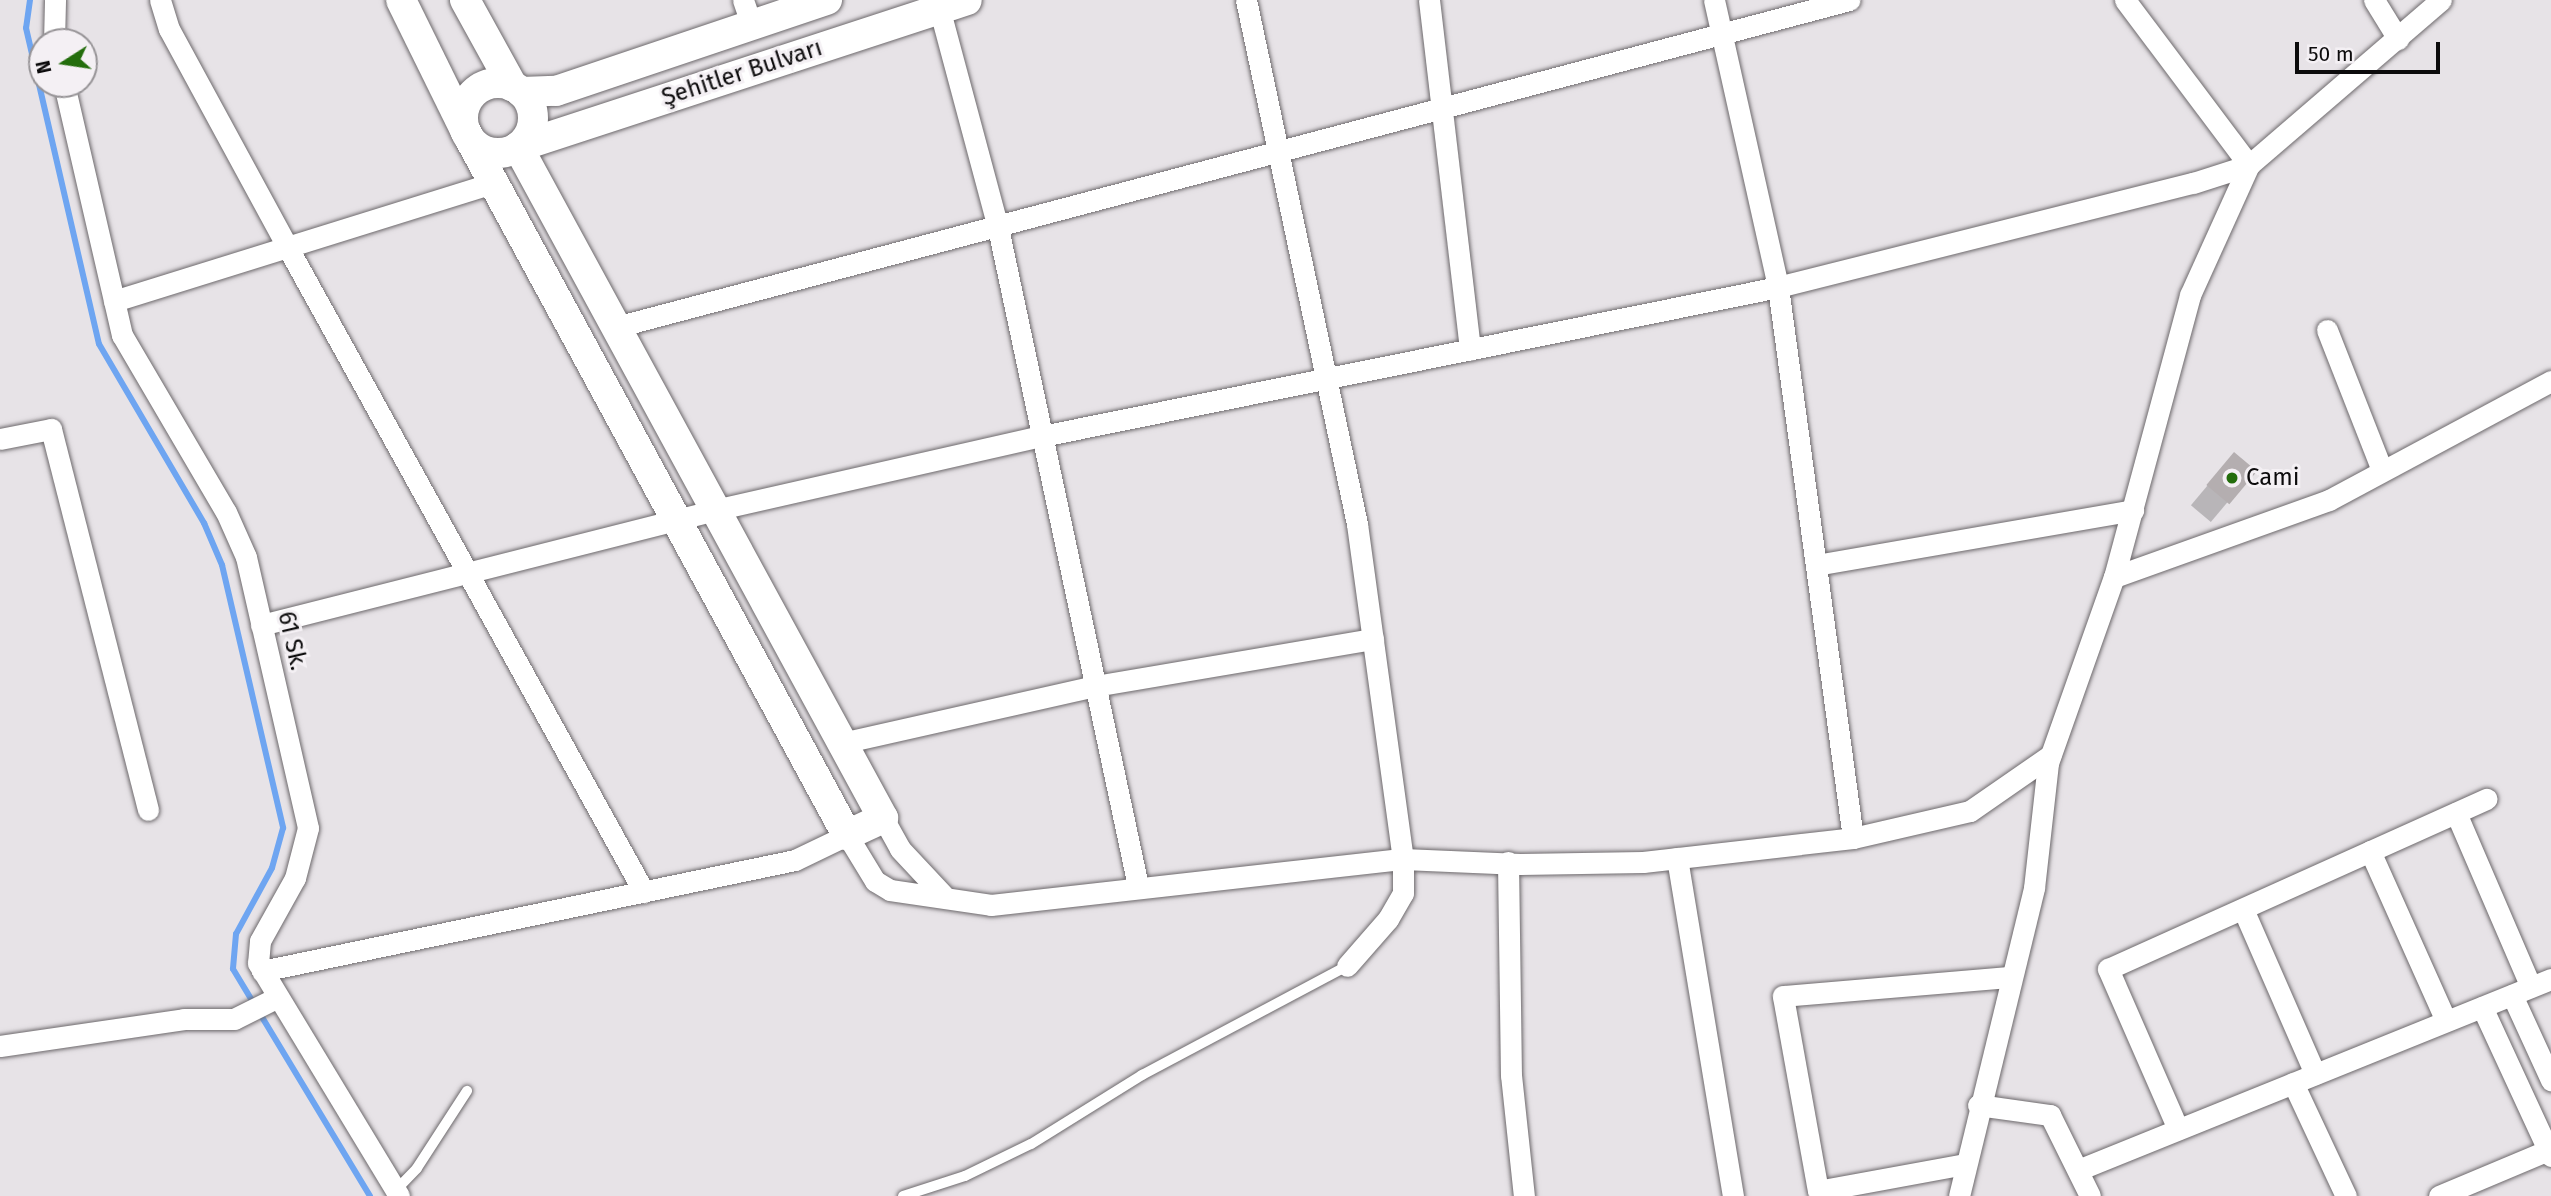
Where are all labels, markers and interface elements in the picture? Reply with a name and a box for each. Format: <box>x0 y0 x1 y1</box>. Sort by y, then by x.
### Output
north arrow <box>28 28 98 98</box>
scale bar <box>2299 28 2444 72</box>
street label: Şehitler Bulvarı <box>658 34 826 112</box>
text: 50 m <box>2308 41 2354 67</box>
text: N <box>31 59 56 76</box>
place label: Cami <box>2246 464 2300 492</box>
marker: Cami <box>2224 470 2240 486</box>
street label: 61 Sk. <box>271 609 313 673</box>

